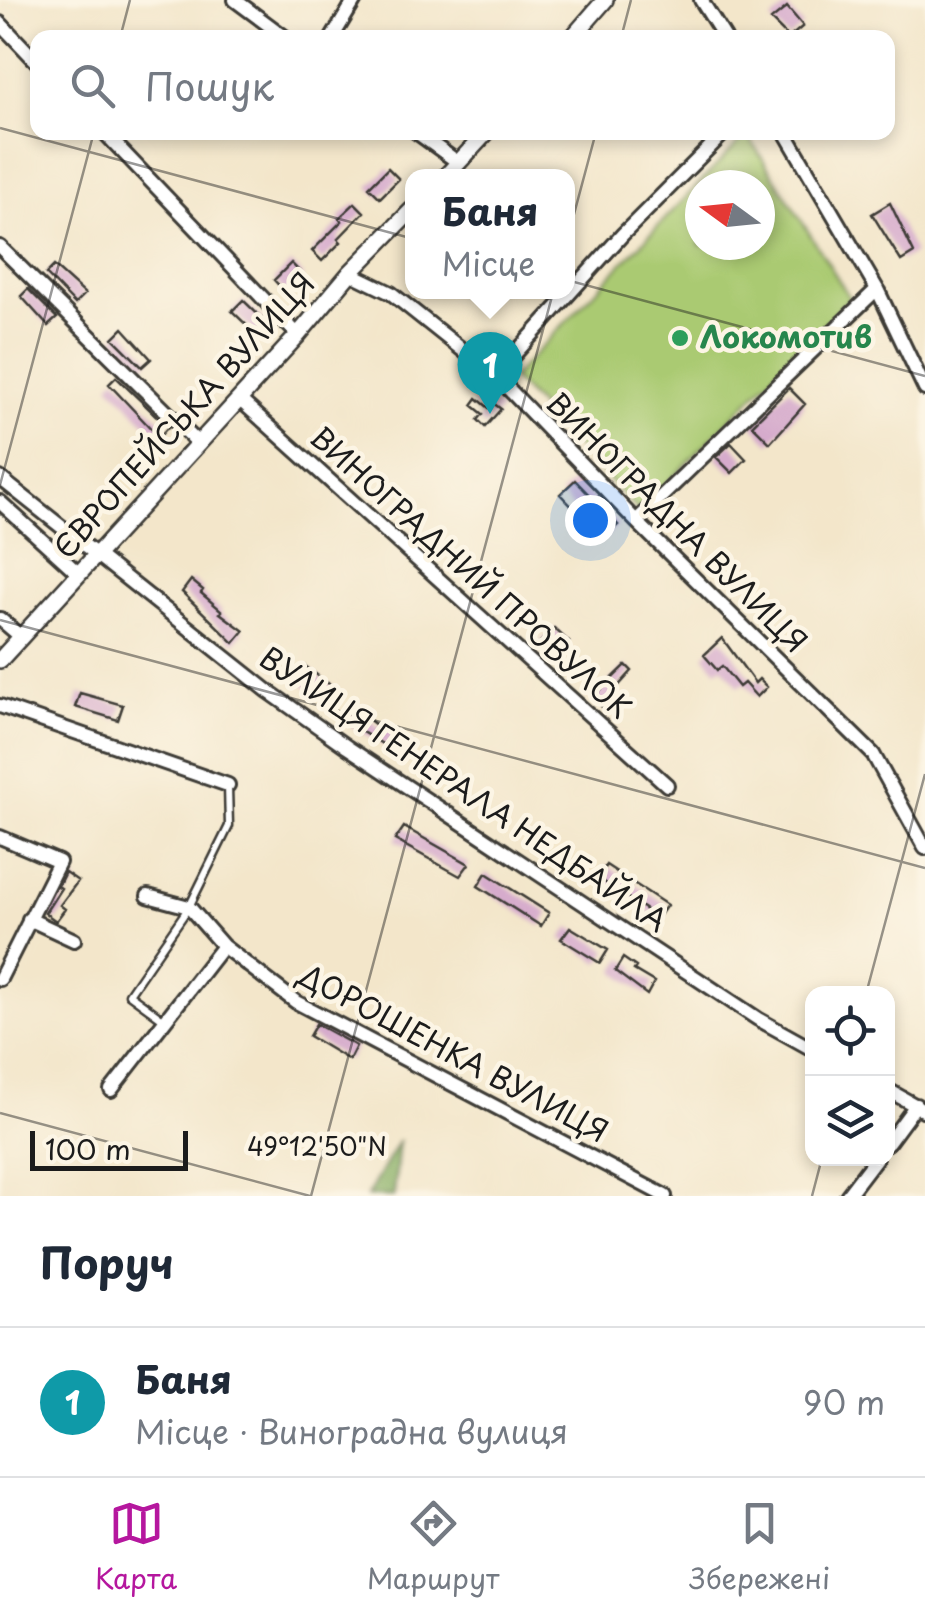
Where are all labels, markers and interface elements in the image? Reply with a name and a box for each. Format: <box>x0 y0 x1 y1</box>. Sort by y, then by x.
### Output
search box <box>30 30 895 140</box>
text: Пошук <box>145 57 274 114</box>
icon: search <box>65 58 120 113</box>
popup <box>405 169 575 299</box>
north arrow <box>685 170 775 260</box>
text: Баня <box>442 182 538 239</box>
text: Місце <box>442 239 535 287</box>
street label: ЄВРОПЕЙСЬКА ВУЛИЦЯ <box>42 261 324 568</box>
place label: Локомотив <box>700 313 872 358</box>
marker: Локомотив <box>669 327 691 349</box>
pin: 1 <box>458 332 522 414</box>
street label: ВИНОГРАДНА ВУЛИЦЯ <box>537 380 819 662</box>
street label: ВИНОГРАДНИЙ ПРОВУЛОК <box>301 414 642 728</box>
your location <box>565 495 616 546</box>
street label: ВУЛИЦЯ ГЕНЕРАЛА НЕДБАЙЛА <box>251 634 677 942</box>
street label: ДОРОШЕНКА ВУЛИЦЯ <box>291 951 617 1153</box>
map controls <box>805 986 895 1166</box>
button: locate <box>805 986 895 1076</box>
button: layers <box>805 1076 895 1166</box>
scale bar <box>30 1126 188 1170</box>
text: 100 m <box>45 1127 131 1170</box>
text: 49°12'50"N <box>247 1127 387 1165</box>
text: Поруч <box>40 1230 174 1293</box>
text: Баня <box>135 1350 232 1407</box>
text: 1 <box>65 1378 80 1426</box>
text: 90 m <box>803 1378 885 1426</box>
text: Місце · Виноградна вулиця <box>135 1407 568 1455</box>
tab: Карта <box>95 1496 177 1599</box>
tab: Маршрут <box>367 1496 499 1599</box>
tab: Збережені <box>689 1496 830 1599</box>

